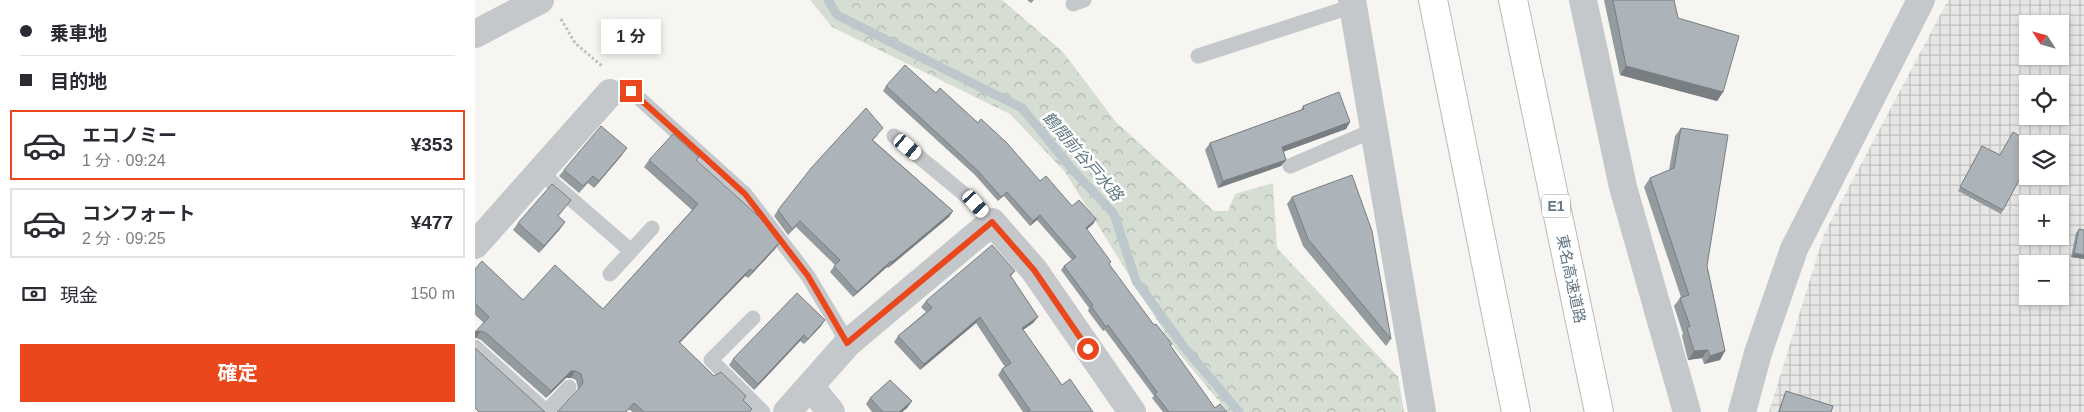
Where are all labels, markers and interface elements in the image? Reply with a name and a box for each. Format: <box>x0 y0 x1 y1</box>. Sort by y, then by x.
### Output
north arrow <box>2019 15 2069 65</box>
map controls <box>2019 15 2069 305</box>
callout: 1 分 <box>601 18 661 54</box>
text: 乗車地 <box>50 23 107 44</box>
text: 1 分 <box>616 28 646 45</box>
text: 目的地 <box>50 71 107 92</box>
button: locate <box>2019 75 2069 125</box>
route end <box>620 80 642 102</box>
water label: 鶴間前谷戸水路 <box>1039 108 1127 206</box>
icon: car <box>22 123 67 168</box>
text: エコノミー <box>82 125 177 146</box>
car <box>891 132 924 162</box>
text: ¥353 <box>411 134 453 155</box>
button: layers <box>2019 135 2069 185</box>
text: 1 分 · 09:24 <box>82 152 166 169</box>
car <box>960 188 991 220</box>
road number: E1 <box>1542 195 1570 218</box>
button: + <box>2019 195 2069 245</box>
icon: car <box>22 201 67 246</box>
text: コンフォート <box>82 203 195 224</box>
text: ¥477 <box>411 212 453 233</box>
text: 2 分 · 09:25 <box>82 230 166 247</box>
street label: 東名高速道路 <box>1554 233 1589 325</box>
button: − <box>2019 255 2069 305</box>
icon: cash <box>20 280 48 308</box>
text: 現金 <box>60 285 98 306</box>
text: 150 m <box>411 285 455 302</box>
route start <box>1077 338 1099 360</box>
button: 確定 <box>20 344 455 402</box>

